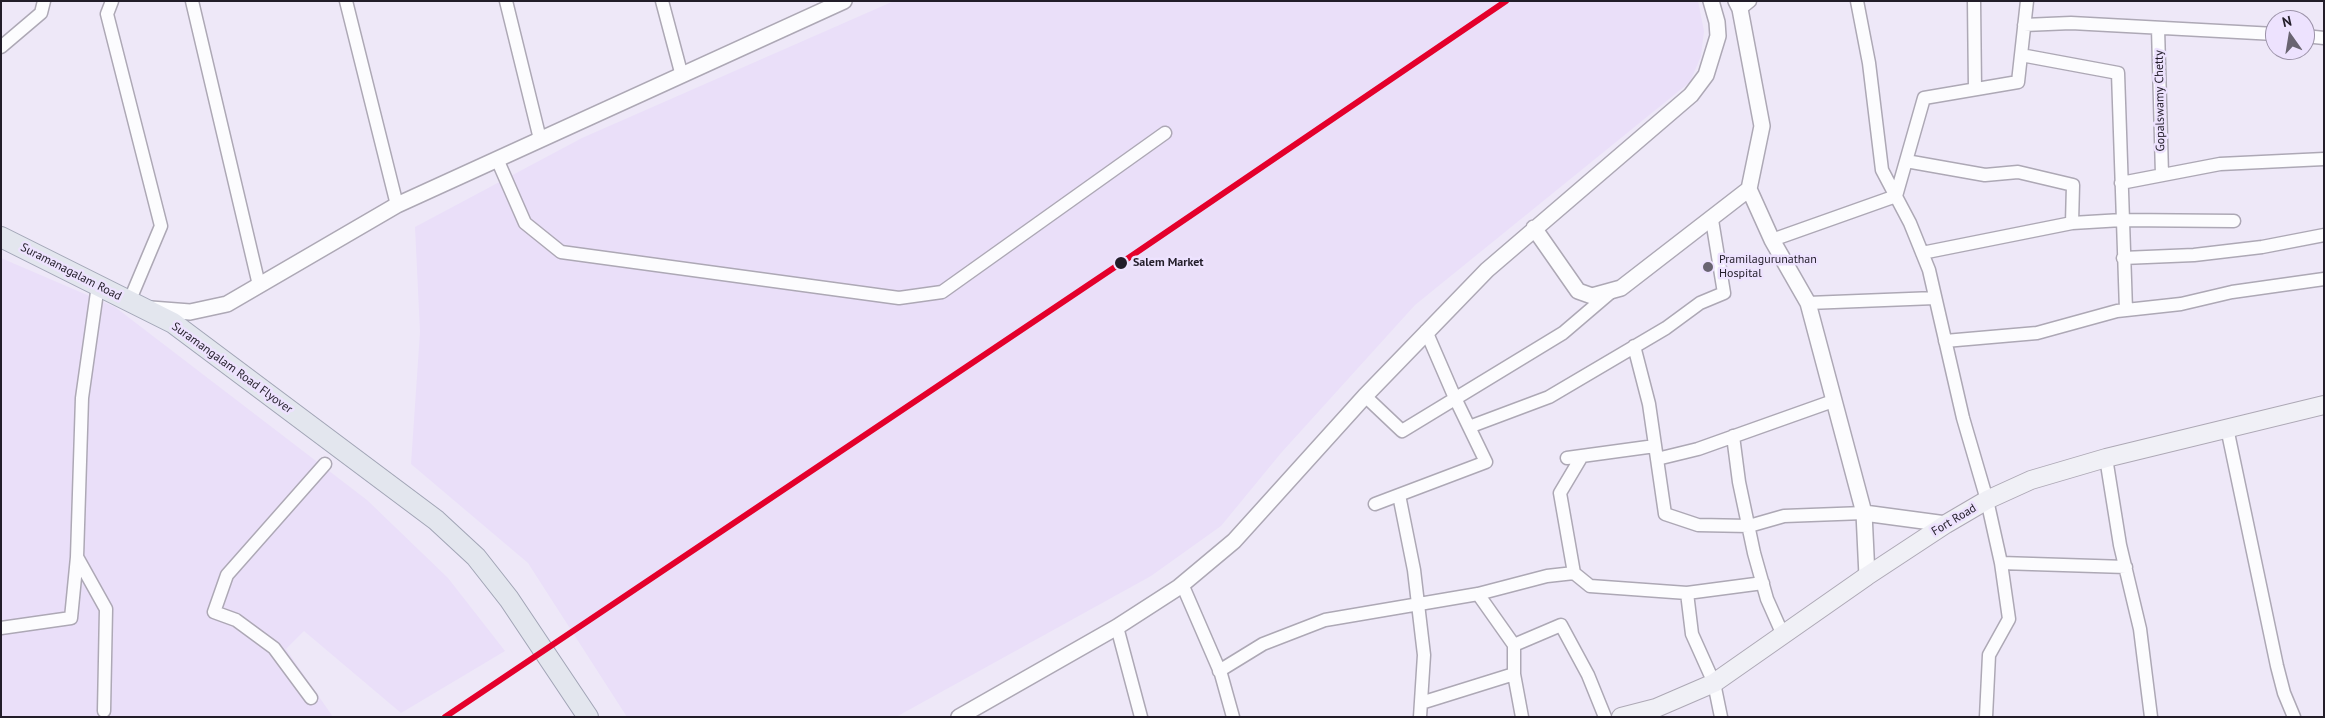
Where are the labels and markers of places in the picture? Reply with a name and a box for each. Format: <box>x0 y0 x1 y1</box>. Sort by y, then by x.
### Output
place label: Pramilagurunathan Hospital <box>1719 253 1817 281</box>
marker: Salem Market <box>1113 255 1129 271</box>
place label: Salem Market <box>1133 256 1203 270</box>
marker: Pramilagurunathan Hospital <box>1701 260 1715 274</box>

